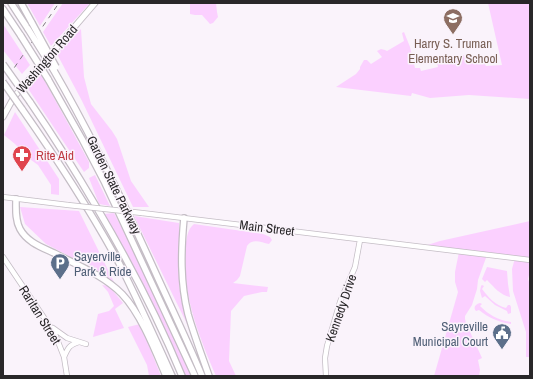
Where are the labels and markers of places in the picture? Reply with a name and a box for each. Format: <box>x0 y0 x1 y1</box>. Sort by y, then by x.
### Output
school or university icon: Harry S. Truman Elementary School <box>442 7 464 35</box>
place label: Harry S. Truman Elementary School <box>408 35 498 67</box>
pharmacy icon: Rite Aid <box>11 144 33 172</box>
place label: Rite Aid <box>36 147 74 164</box>
place label: Sayerville Park & Ride <box>74 248 132 280</box>
parking icon: Sayerville Park & Ride <box>49 252 71 280</box>
place label: Sayreville Municipal Court <box>413 318 488 350</box>
public building icon: Sayreville Municipal Court <box>491 322 513 350</box>

